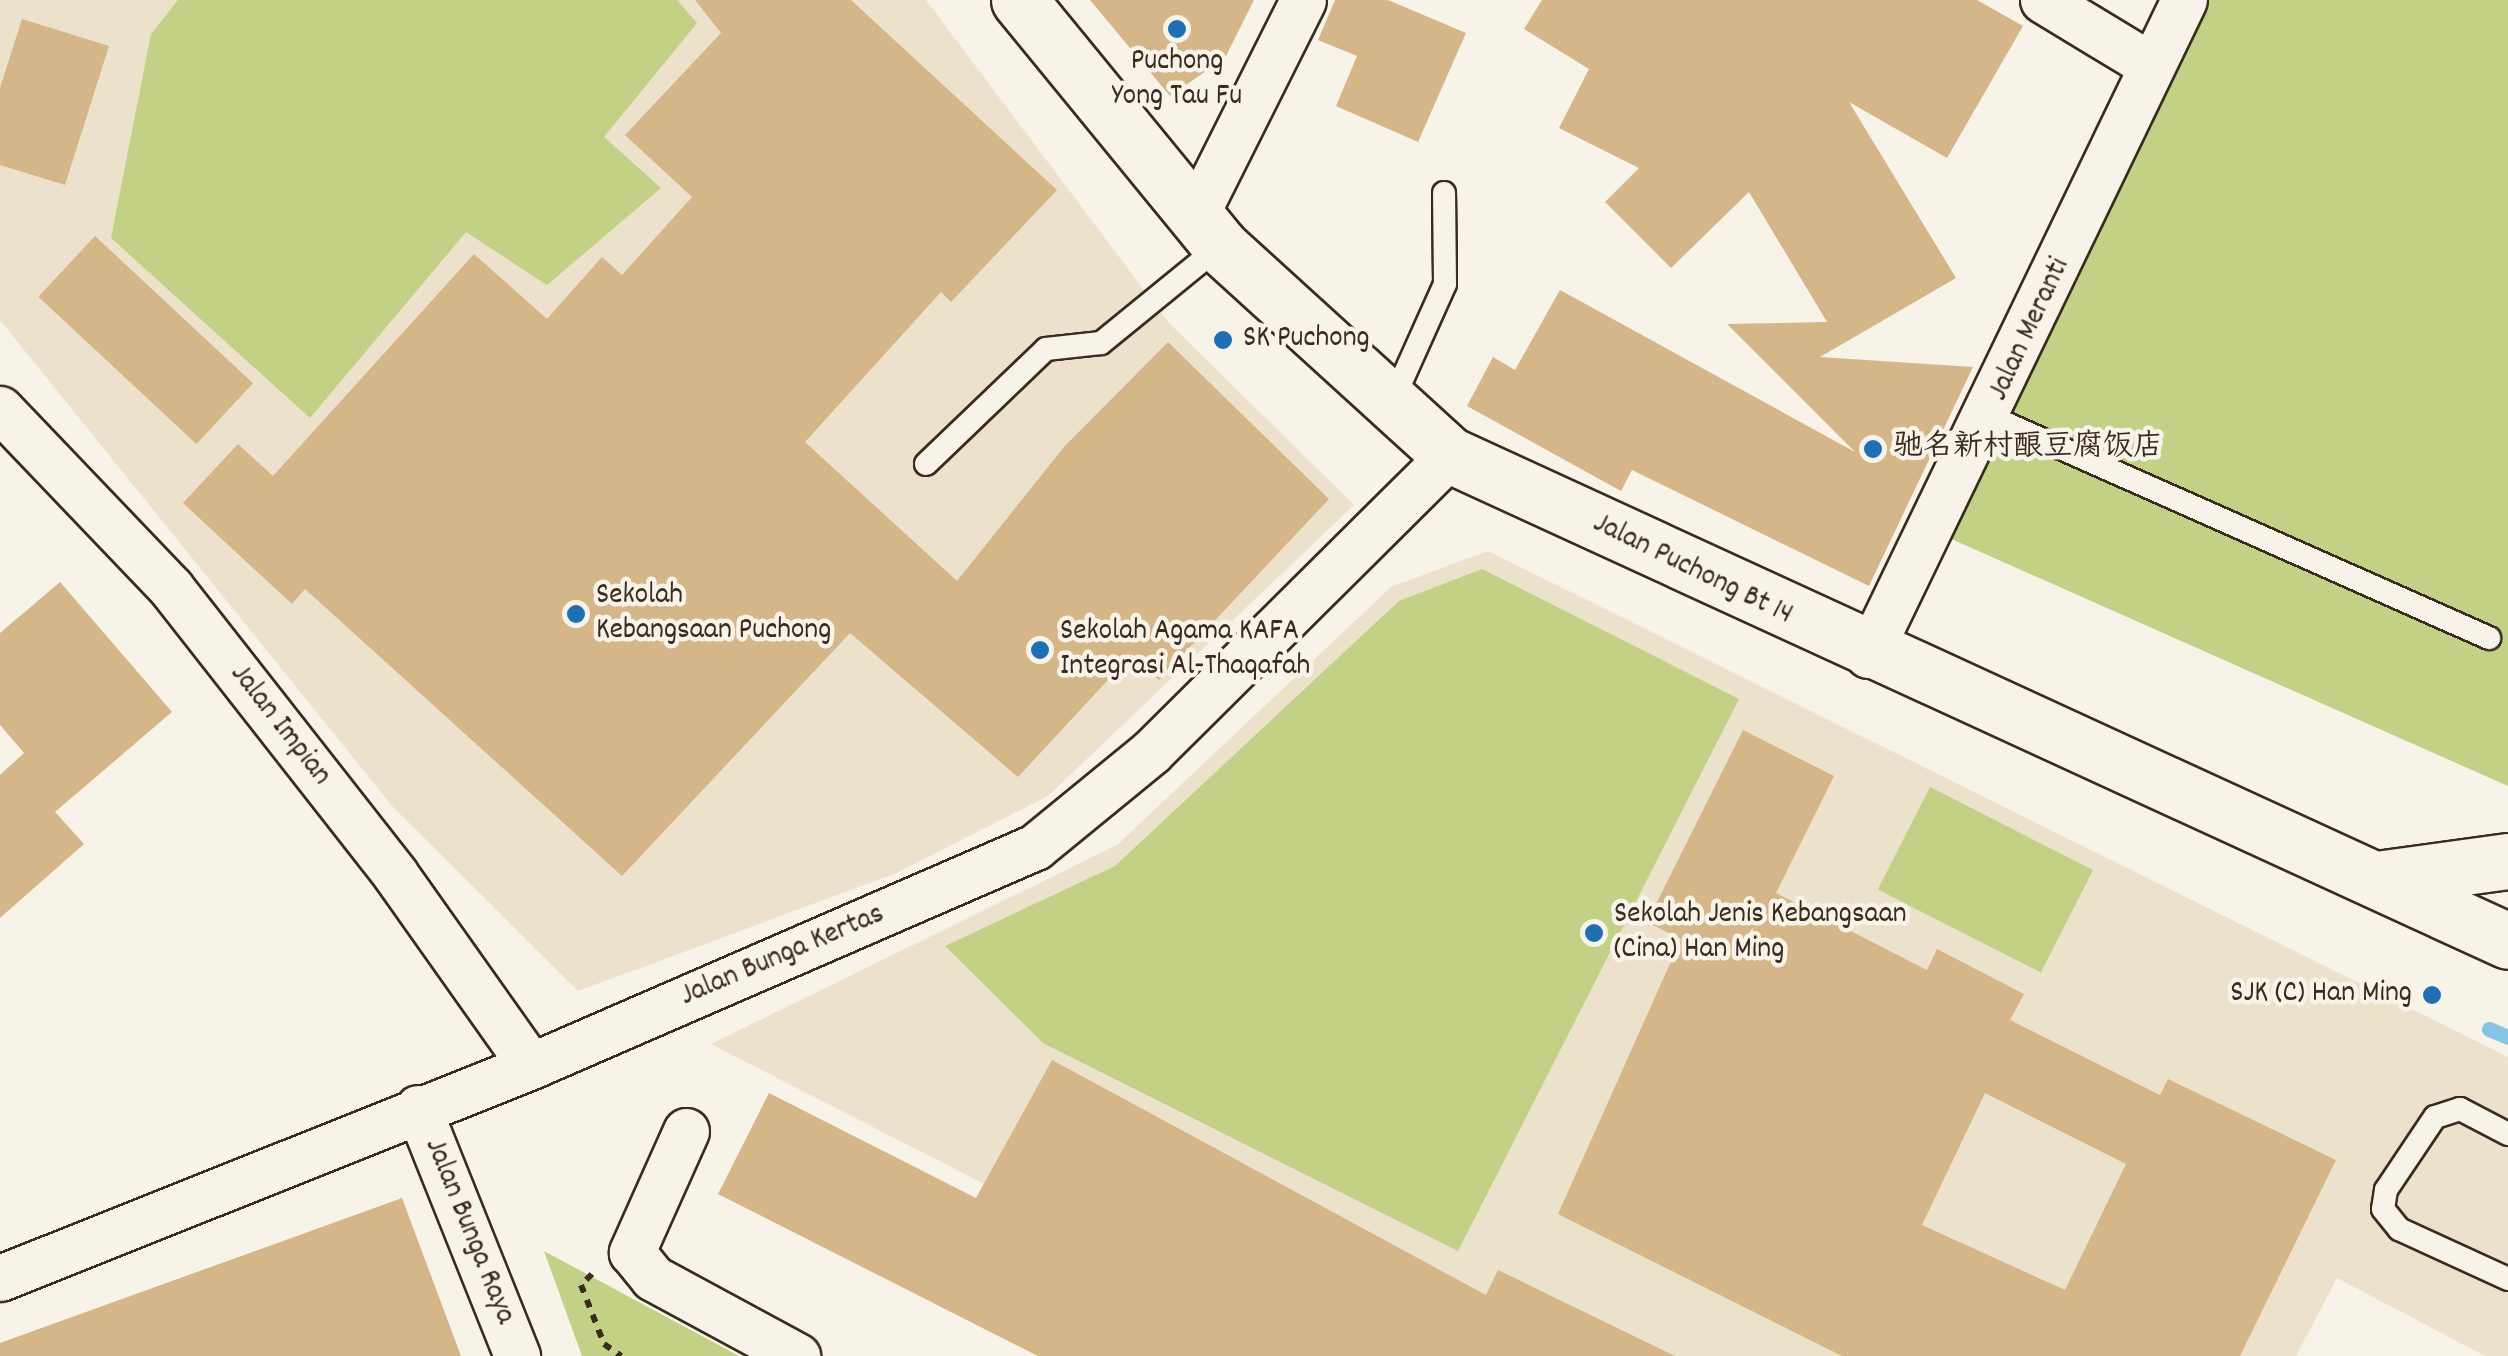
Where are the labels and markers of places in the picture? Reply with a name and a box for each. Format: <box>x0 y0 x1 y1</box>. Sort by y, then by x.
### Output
marker: Puchong Yong Tau Fu <box>1166 18 1188 40</box>
place label: Puchong Yong Tau Fu <box>1112 45 1242 116</box>
place label: SK Puchong <box>1243 322 1370 358</box>
marker: SK Puchong <box>1212 329 1234 351</box>
place label: 驰名新村酿豆腐饭店 <box>1893 431 2163 467</box>
marker: 驰名新村酿豆腐饭店 <box>1862 438 1884 460</box>
place label: Sekolah Kebangsaan Puchong <box>596 579 831 650</box>
marker: Sekolah Kebangsaan Puchong <box>565 603 587 625</box>
place label: Sekolah Agama KAFA Integrasi Al-Thaqafah <box>1060 615 1310 686</box>
marker: Sekolah Agama KAFA Integrasi Al-Thaqafah <box>1029 639 1051 661</box>
place label: Sekolah Jenis Kebangsaan (Cina) Han Ming <box>1614 898 1907 968</box>
marker: Sekolah Jenis Kebangsaan (Cina) Han Ming <box>1583 922 1605 944</box>
place label: SJK (C) Han Ming <box>2230 977 2412 1013</box>
marker: SJK (C) Han Ming <box>2421 984 2443 1006</box>

